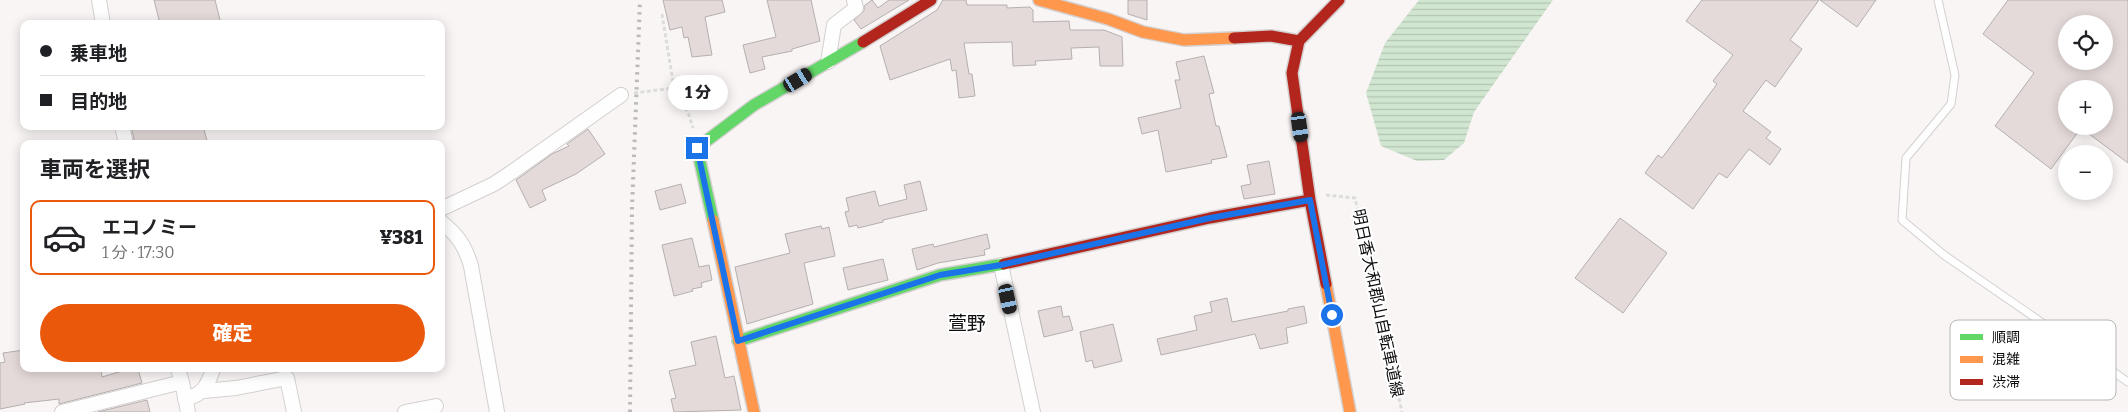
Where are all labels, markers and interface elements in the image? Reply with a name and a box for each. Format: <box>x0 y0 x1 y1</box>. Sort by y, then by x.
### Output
map controls <box>2058 15 2113 200</box>
button: locate <box>2058 15 2113 70</box>
text: 乗車地 <box>70 42 127 65</box>
car <box>781 66 814 94</box>
callout: 1 分 <box>667 76 727 110</box>
button: + <box>2058 80 2113 135</box>
text: 1 分 <box>685 83 711 102</box>
text: 目的地 <box>70 90 127 113</box>
car <box>1290 111 1309 143</box>
route end <box>686 137 708 159</box>
button: − <box>2058 145 2113 200</box>
text: 車両を選択 <box>40 156 150 183</box>
street label: 明日香大和郡山自転車道線 <box>1349 207 1407 399</box>
icon: car <box>42 215 87 260</box>
text: エコノミー <box>102 216 197 239</box>
text: ¥381 <box>380 226 423 249</box>
text: 1 分 · 17:30 <box>102 243 175 262</box>
car <box>997 283 1018 315</box>
button: 確定 <box>40 304 425 362</box>
route start <box>1321 304 1343 326</box>
district label: 萱野 <box>948 312 986 335</box>
legend <box>1950 320 2116 400</box>
text: 順調 <box>1992 329 2020 346</box>
text: 混雑 <box>1992 351 2020 368</box>
text: 渋滞 <box>1992 374 2020 391</box>

